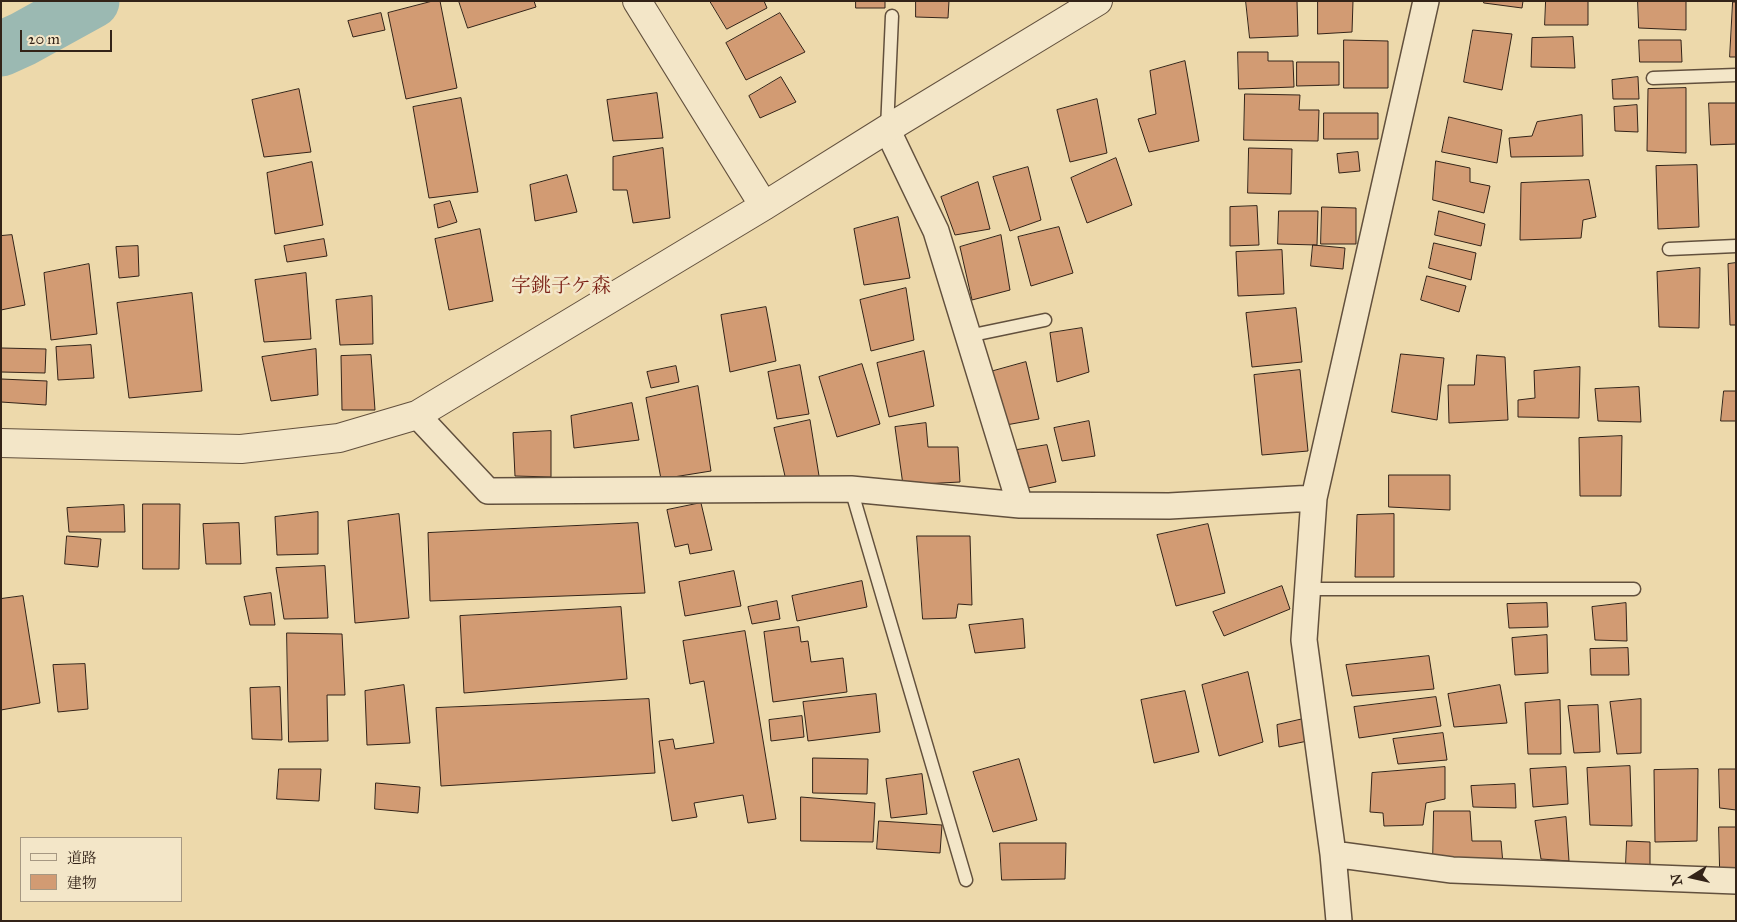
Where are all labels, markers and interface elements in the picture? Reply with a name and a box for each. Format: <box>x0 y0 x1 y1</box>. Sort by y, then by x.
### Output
scale bar <box>22 20 115 52</box>
text: 20 m <box>28 30 60 48</box>
district label: 字銚子ケ森 <box>511 275 611 299</box>
legend <box>20 837 182 902</box>
text: 道路 <box>67 849 97 867</box>
north arrow <box>1667 852 1717 902</box>
text: N <box>1667 872 1686 887</box>
text: 建物 <box>67 874 97 892</box>

